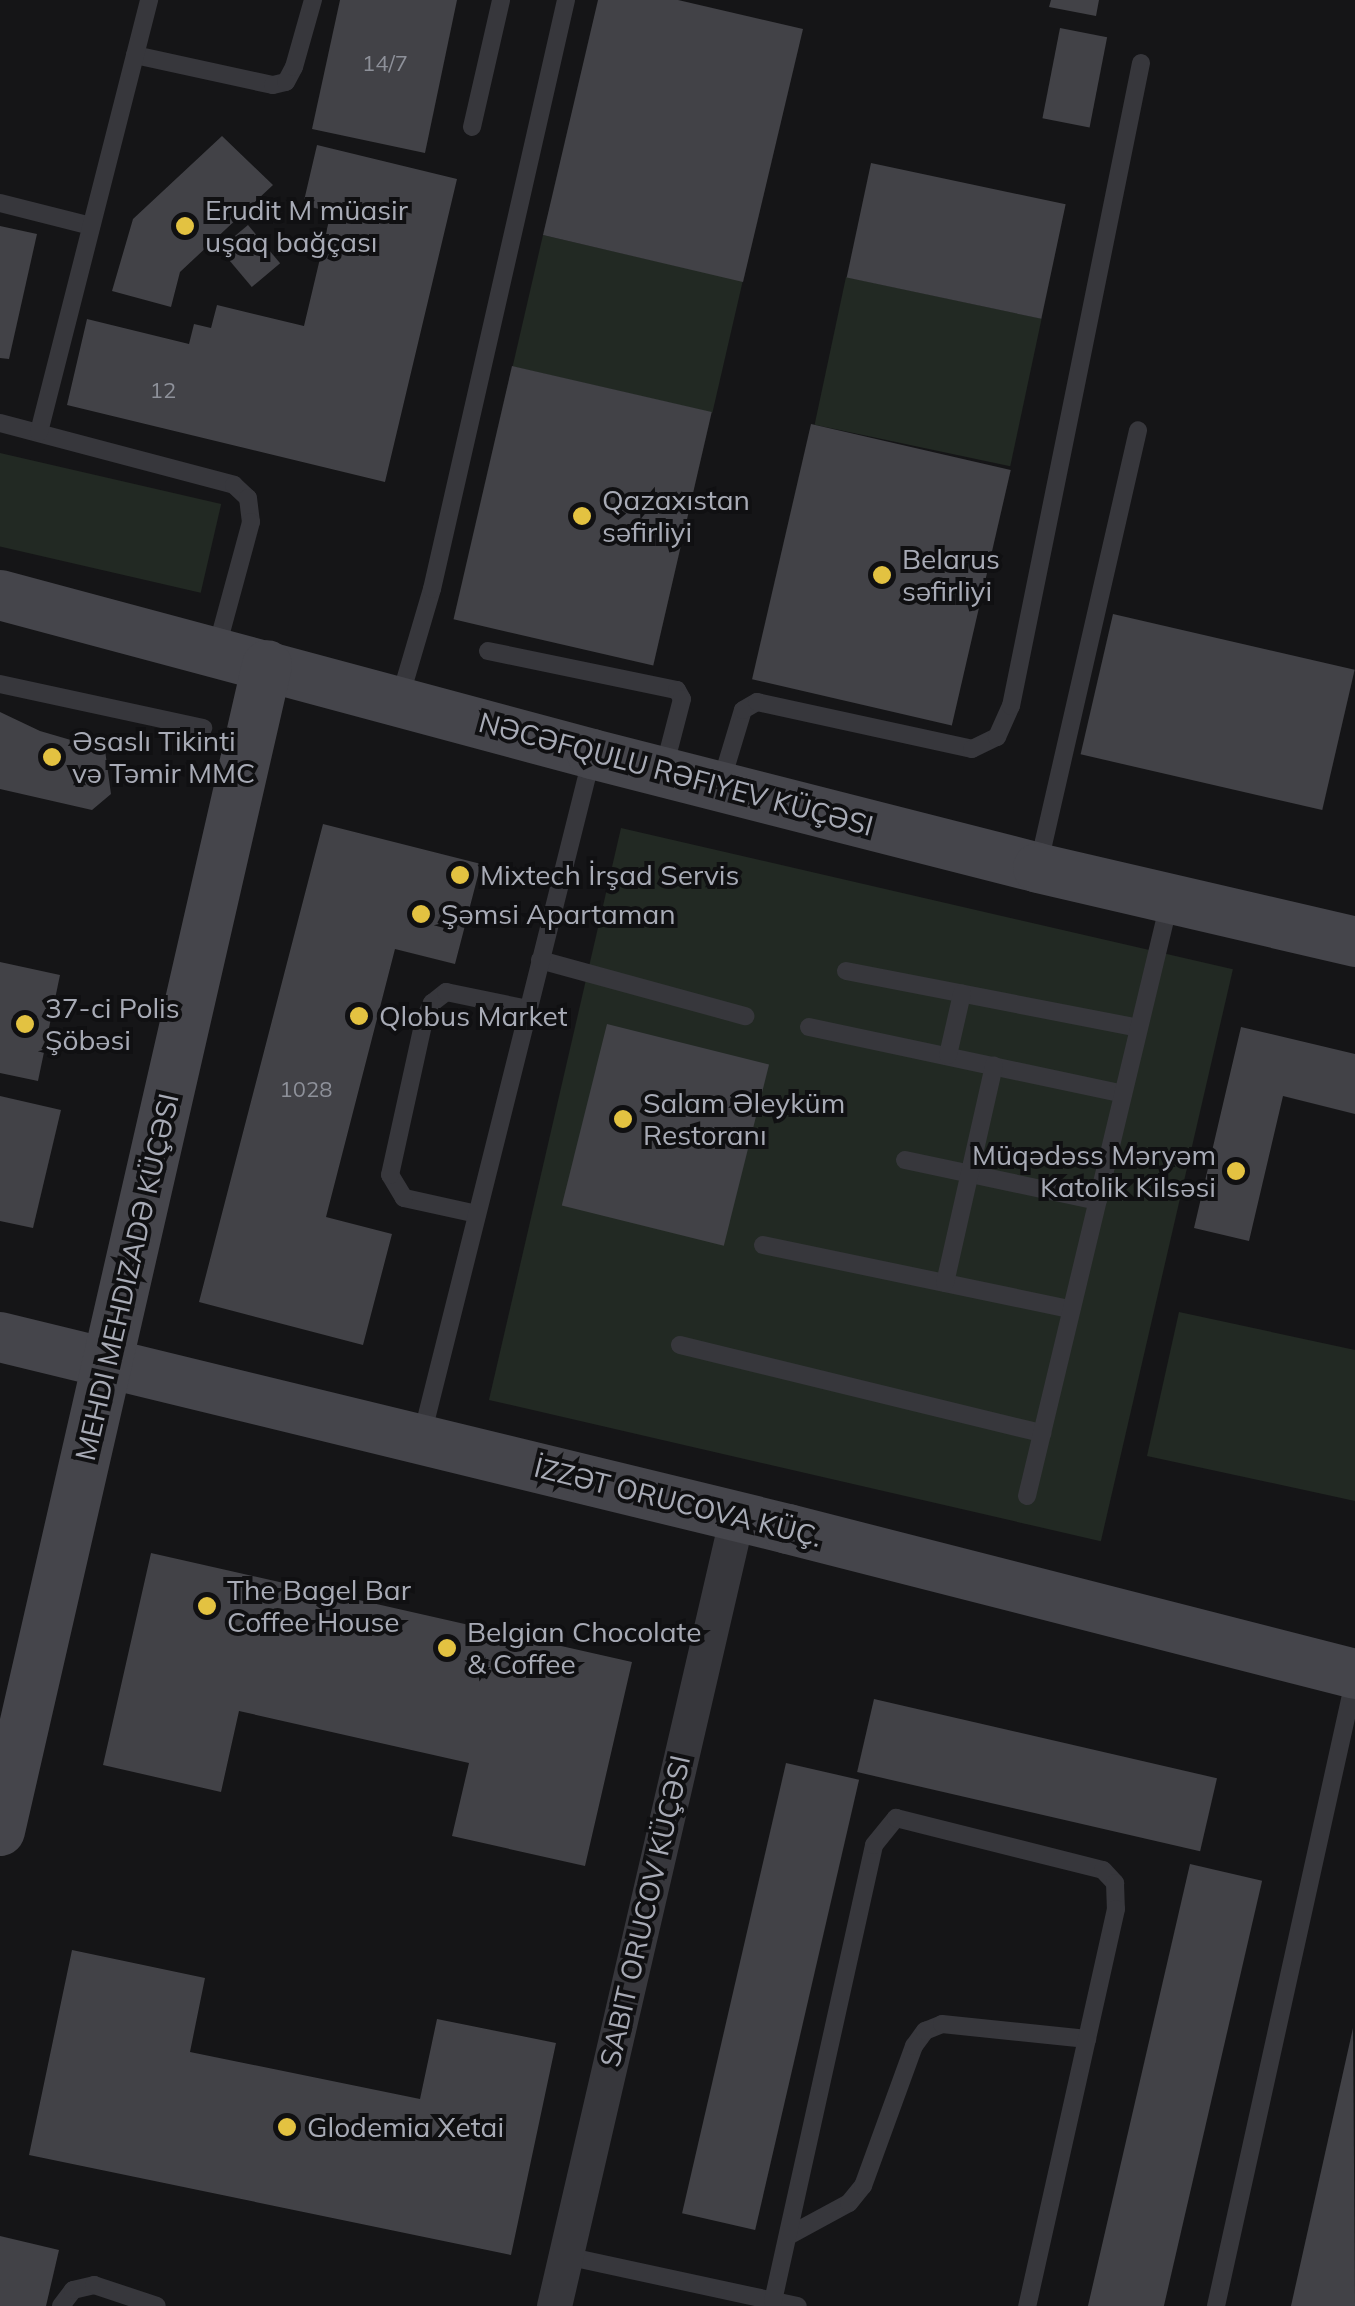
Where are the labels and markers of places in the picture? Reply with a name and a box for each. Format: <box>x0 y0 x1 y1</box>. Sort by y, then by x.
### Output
place label: Erudit M müasir uşaq bağçası <box>205 193 408 259</box>
marker: Erudit M müasir uşaq bağçası <box>174 215 196 237</box>
place label: Qazaxıstan səfirliyi <box>602 483 750 549</box>
marker: Qazaxıstan səfirliyi <box>571 505 593 527</box>
place label: Belarus səfirliyi <box>902 542 1000 608</box>
marker: Belarus səfirliyi <box>871 564 893 586</box>
place label: Əsaslı Tikinti və Təmir MMC <box>72 724 255 790</box>
marker: Əsaslı Tikinti və Təmir MMC <box>41 746 63 768</box>
place label: Mixtech İrşad Servis <box>480 858 739 892</box>
marker: Mixtech İrşad Servis <box>449 864 471 886</box>
place label: Şəmsi Apartaman <box>441 897 676 931</box>
marker: Şəmsi Apartaman <box>410 903 432 925</box>
place label: 37-ci Polis Şöbəsi <box>45 991 180 1057</box>
place label: Qlobus Market <box>379 999 567 1033</box>
marker: Qlobus Market <box>348 1005 370 1027</box>
marker: 37-ci Polis Şöbəsi <box>14 1013 36 1035</box>
place label: Salam Əleyküm Restoranı <box>643 1086 845 1152</box>
marker: Salam Əleyküm Restoranı <box>612 1108 634 1130</box>
place label: Müqədəss Məryəm Katolik Kilsəsi <box>972 1138 1216 1204</box>
marker: Müqədəss Məryəm Katolik Kilsəsi <box>1225 1160 1247 1182</box>
place label: The Bagel Bar Coffee House <box>227 1573 411 1639</box>
marker: The Bagel Bar Coffee House <box>196 1595 218 1617</box>
place label: Belgian Chocolate & Coffee <box>467 1615 701 1681</box>
marker: Belgian Chocolate & Coffee <box>436 1637 458 1659</box>
place label: Glodemia Xetai <box>307 2110 504 2144</box>
marker: Glodemia Xetai <box>276 2116 298 2138</box>

